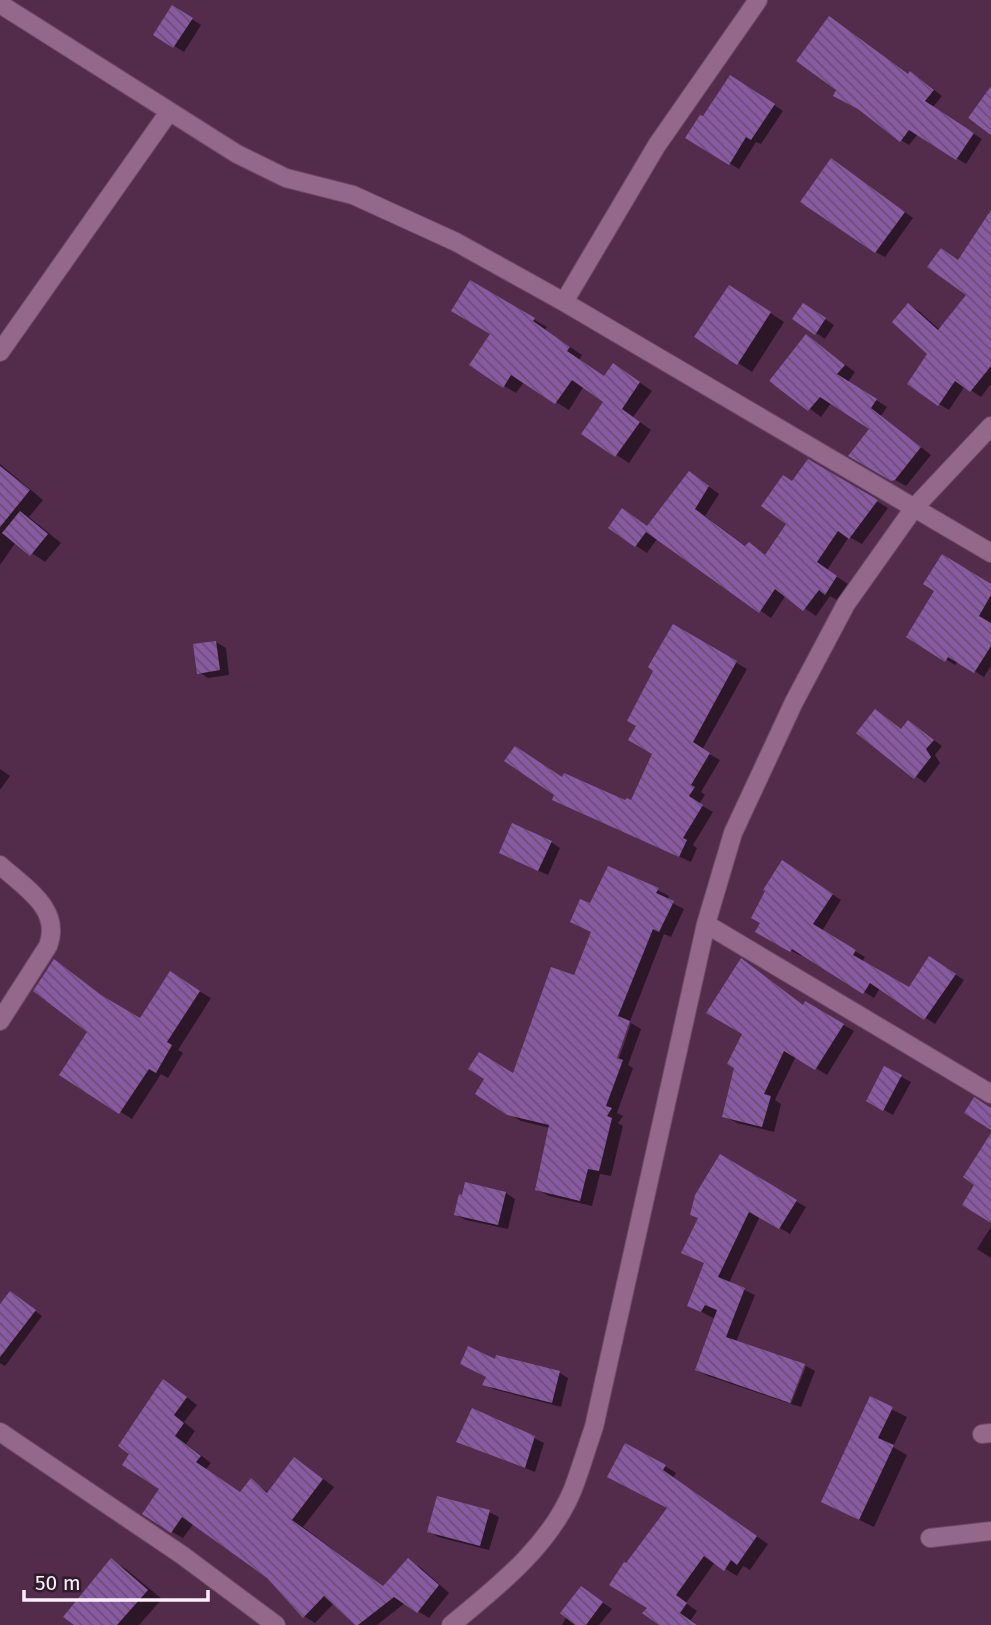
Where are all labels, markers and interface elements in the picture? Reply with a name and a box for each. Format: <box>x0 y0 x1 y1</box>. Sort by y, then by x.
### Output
scale bar <box>24 1558 208 1602</box>
text: 50 m <box>35 1570 81 1596</box>

